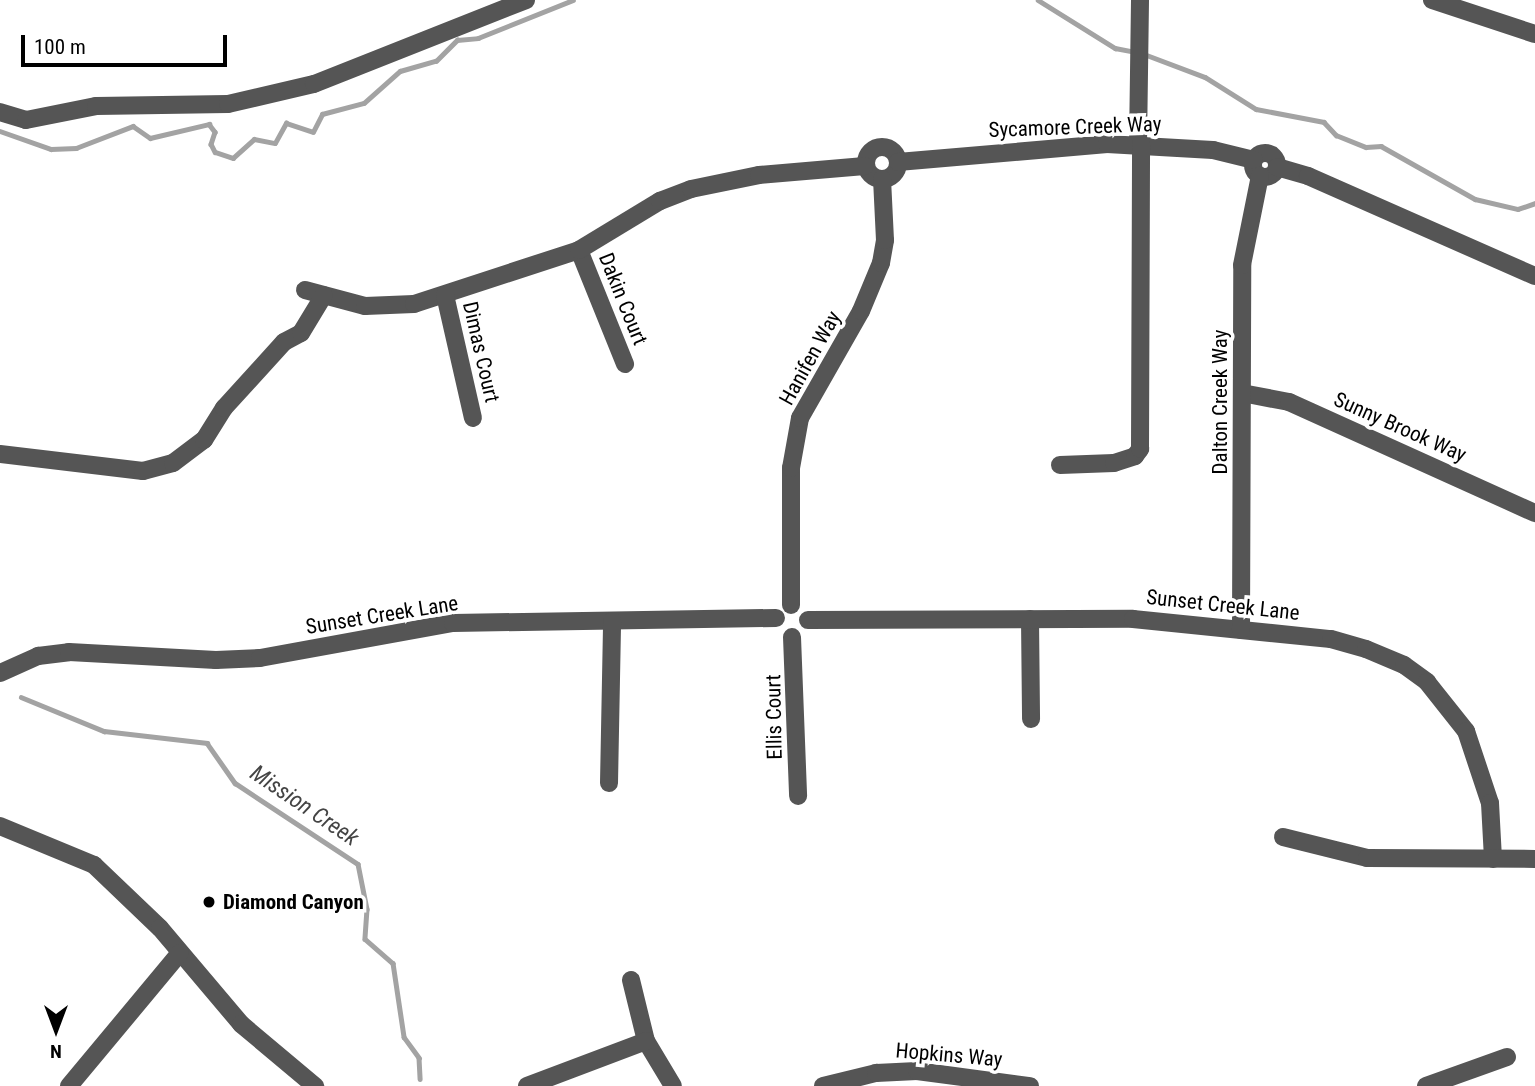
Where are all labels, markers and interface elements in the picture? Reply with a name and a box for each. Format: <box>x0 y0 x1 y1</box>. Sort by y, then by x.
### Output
scale bar <box>24 21 231 65</box>
text: 100 m <box>34 35 86 59</box>
street label: Sycamore Creek Way <box>988 111 1162 143</box>
street label: Dakin Court <box>593 249 653 349</box>
street label: Dimas Court <box>457 299 505 405</box>
street label: Hanifen Way <box>774 307 846 409</box>
street label: Dalton Creek Way <box>1207 330 1233 474</box>
street label: Sunny Brook Way <box>1330 387 1470 467</box>
street label: Sunset Creek Lane <box>1145 584 1301 626</box>
street label: Sunset Creek Lane <box>304 591 460 639</box>
street label: Ellis Court <box>761 674 787 760</box>
water label: Mission Creek <box>245 760 363 852</box>
place label: Diamond Canyon <box>223 889 364 915</box>
marker: Diamond Canyon <box>201 894 217 910</box>
north arrow <box>21 995 91 1065</box>
street label: Hopkins Way <box>895 1038 1003 1072</box>
text: N <box>50 1040 62 1063</box>

